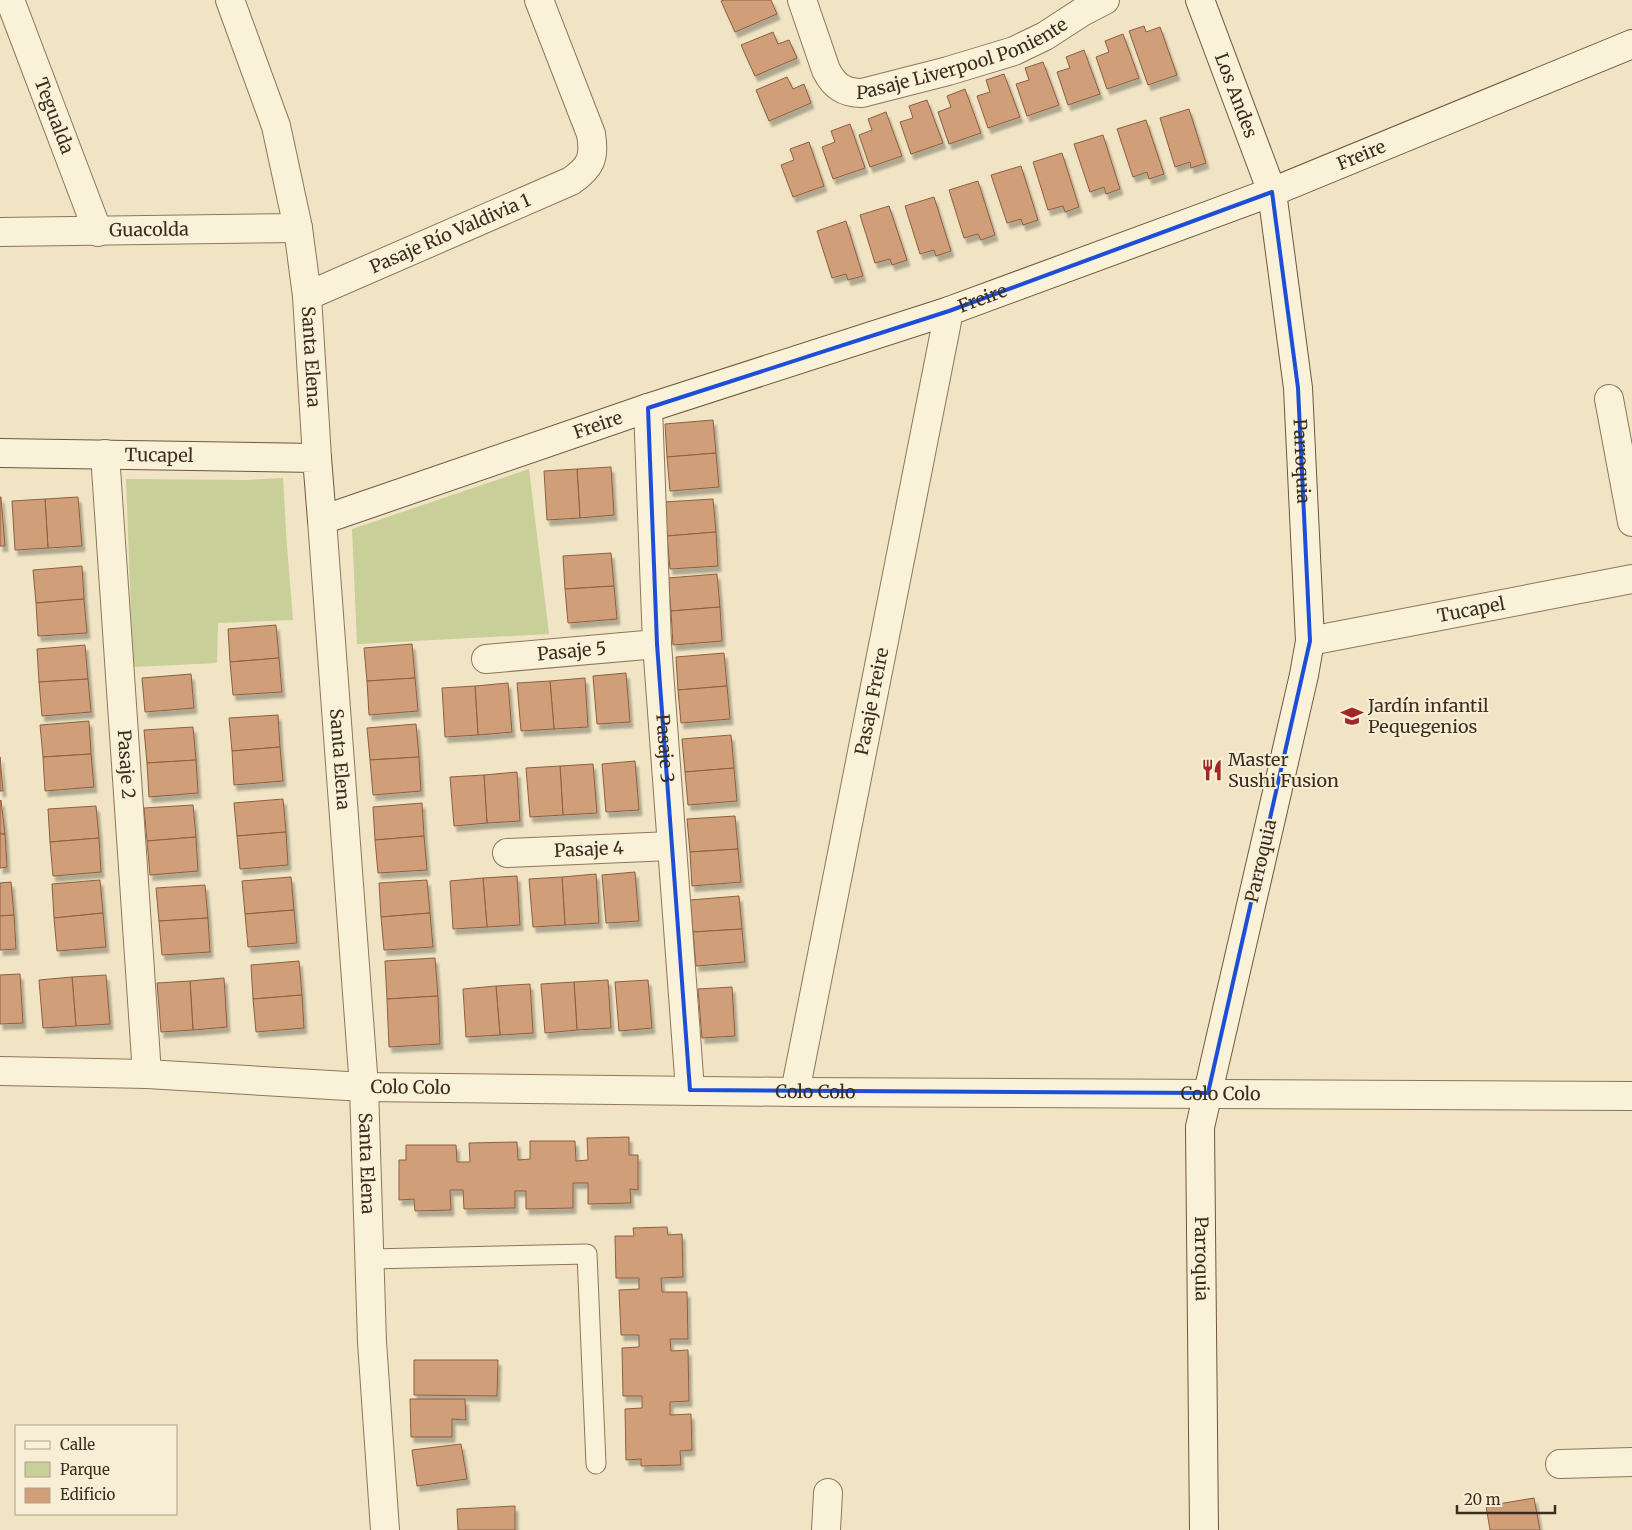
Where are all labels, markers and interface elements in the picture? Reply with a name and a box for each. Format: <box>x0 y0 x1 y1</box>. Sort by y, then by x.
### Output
street label: Pasaje Liverpool Poniente <box>856 13 1072 104</box>
street label: Los Andes <box>1210 50 1263 141</box>
street label: Tegualda <box>30 74 79 157</box>
street label: Freire <box>1333 135 1389 175</box>
street label: Pasaje Río Valdivia 1 <box>366 188 534 278</box>
street label: Guacolda <box>109 217 189 242</box>
street label: Freire <box>955 279 1010 318</box>
street label: Santa Elena <box>297 305 326 409</box>
street label: Freire <box>570 406 625 444</box>
street label: Parroquia <box>1288 418 1315 504</box>
street label: Tucapel <box>124 443 194 467</box>
street label: Tucapel <box>1435 592 1507 627</box>
street label: Pasaje 5 <box>536 637 607 665</box>
street label: Pasaje Freire <box>850 646 893 757</box>
place label: Jardín infantil Pequegenios <box>1367 694 1489 738</box>
school or university icon: Jardín infantil Pequegenios <box>1339 703 1365 729</box>
street label: Santa Elena <box>325 708 355 811</box>
street label: Pasaje 3 <box>651 713 679 784</box>
street label: Pasaje 2 <box>113 729 140 800</box>
place label: Master Sushi Fusion <box>1228 748 1339 792</box>
restaurant icon: Master Sushi Fusion <box>1199 757 1225 783</box>
street label: Parroquia <box>1240 817 1281 905</box>
street label: Pasaje 4 <box>553 836 624 862</box>
street label: Colo Colo <box>370 1075 451 1099</box>
street label: Colo Colo <box>775 1080 856 1103</box>
street label: Colo Colo <box>1180 1082 1261 1105</box>
street label: Santa Elena <box>354 1112 380 1215</box>
street label: Parroquia <box>1190 1216 1214 1302</box>
legend <box>15 1425 178 1515</box>
text: Calle <box>60 1435 95 1454</box>
text: Parque <box>60 1460 110 1479</box>
scale bar <box>1457 1482 1554 1514</box>
text: Edificio <box>60 1485 116 1504</box>
text: 20 m <box>1464 1490 1501 1509</box>

